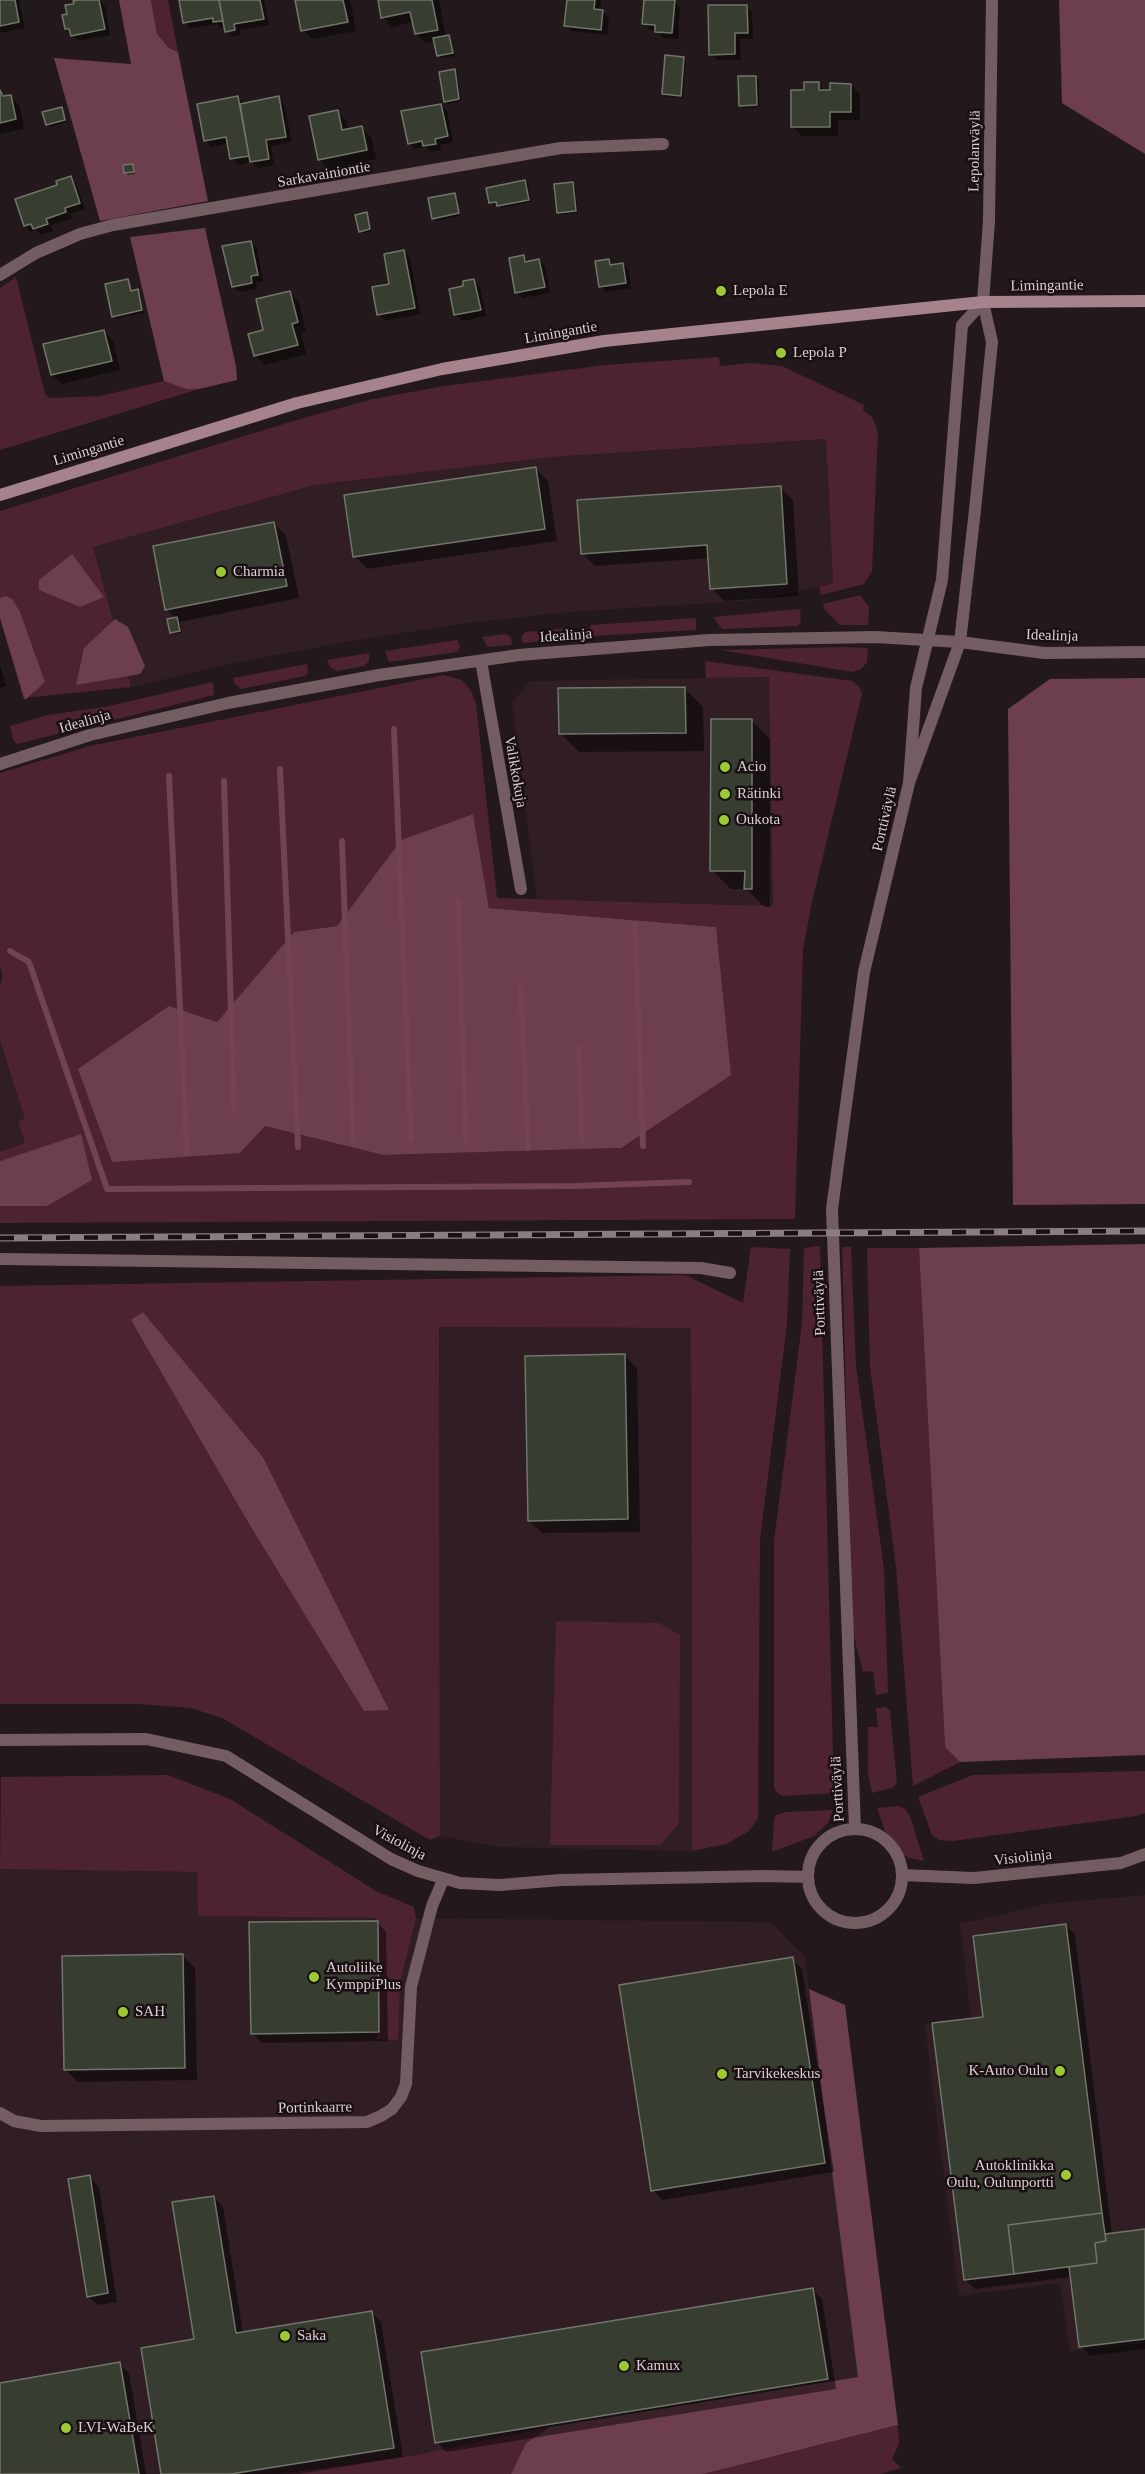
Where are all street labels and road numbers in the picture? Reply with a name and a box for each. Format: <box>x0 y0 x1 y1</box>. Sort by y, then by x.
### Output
street label: Lepolanväylä <box>965 110 985 192</box>
street label: Sarkavainiontie <box>276 158 372 192</box>
street label: Limingantie <box>1010 276 1084 296</box>
street label: Limingantie <box>523 318 599 348</box>
street label: Limingantie <box>51 432 127 470</box>
street label: Idealinja <box>539 625 593 647</box>
street label: Idealinja <box>1025 626 1079 646</box>
street label: Idealinja <box>57 706 113 738</box>
street label: Valikkokuja <box>500 735 530 809</box>
street label: Porttiväylä <box>869 785 901 853</box>
street label: Porttiväylä <box>810 1270 830 1336</box>
street label: Porttiväylä <box>827 1756 849 1822</box>
street label: Visiolinja <box>369 1821 429 1865</box>
street label: Visiolinja <box>993 1846 1053 1870</box>
street label: Portinkaarre <box>278 2098 352 2118</box>

